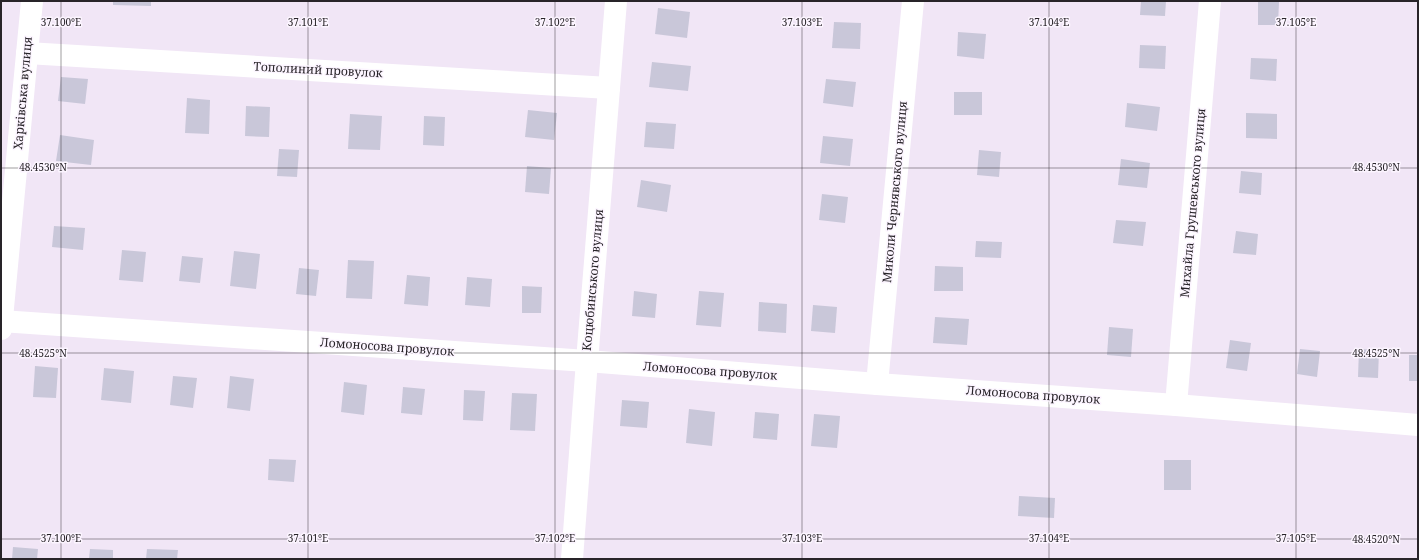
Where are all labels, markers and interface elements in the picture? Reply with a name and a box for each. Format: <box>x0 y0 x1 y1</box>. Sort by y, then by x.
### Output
text: 37.100°E <box>41 15 81 29</box>
text: 37.101°E <box>288 15 328 29</box>
text: 37.102°E <box>535 15 575 29</box>
text: 37.103°E <box>782 15 822 29</box>
text: 37.104°E <box>1029 15 1069 29</box>
text: 37.105°E <box>1276 15 1316 29</box>
street label: Харківська вулиця <box>9 36 36 150</box>
street label: Тополиний провулок <box>253 58 384 81</box>
street label: Миколи Чернявського вулиця <box>878 100 911 284</box>
street label: Михайла Грушевського вулиця <box>1176 107 1209 298</box>
text: 48.4530°N <box>19 160 67 174</box>
text: 48.4530°N <box>1352 160 1400 174</box>
street label: Коцюбинського вулиця <box>578 208 607 352</box>
street label: Ломоносова провулок <box>319 333 456 360</box>
text: 48.4525°N <box>19 346 67 360</box>
text: 48.4525°N <box>1352 346 1400 360</box>
street label: Ломоносова провулок <box>642 357 779 384</box>
street label: Ломоносова провулок <box>965 381 1102 408</box>
text: 37.100°E <box>41 531 81 545</box>
text: 37.101°E <box>288 531 328 545</box>
text: 37.102°E <box>535 531 575 545</box>
text: 37.103°E <box>782 531 822 545</box>
text: 37.104°E <box>1029 531 1069 545</box>
text: 37.105°E <box>1276 531 1316 545</box>
text: 48.4520°N <box>1352 532 1400 546</box>

